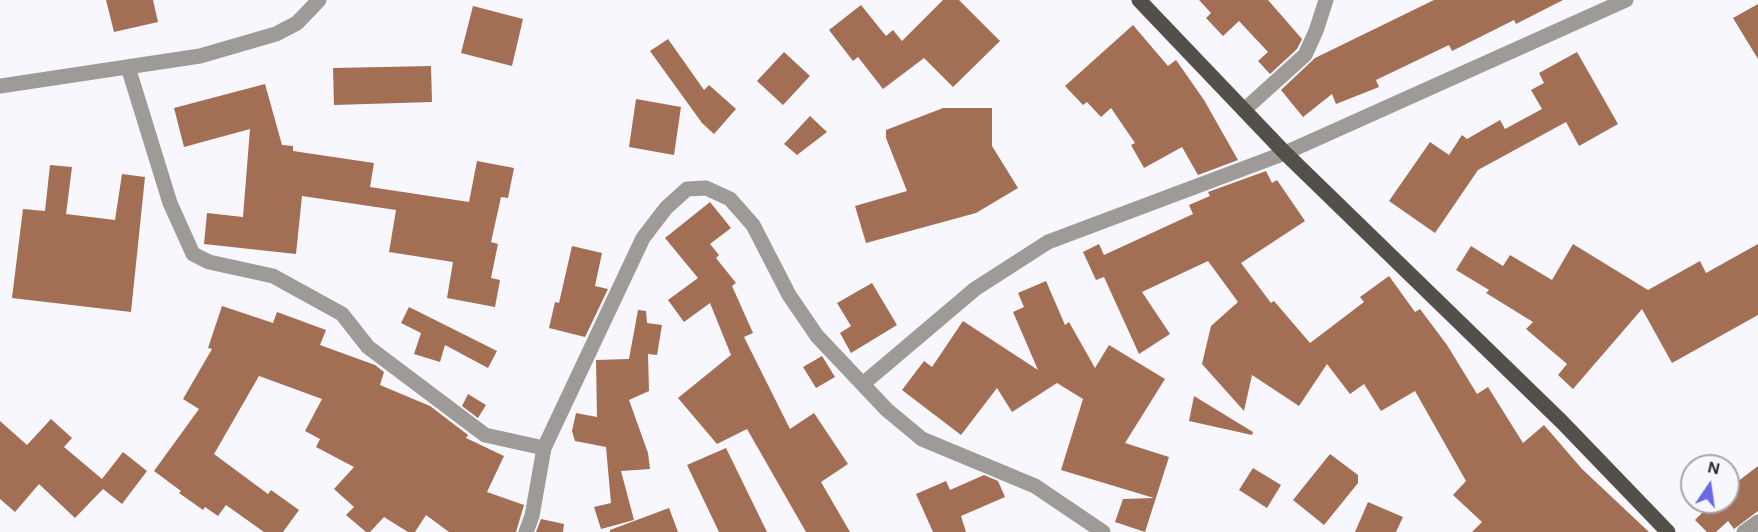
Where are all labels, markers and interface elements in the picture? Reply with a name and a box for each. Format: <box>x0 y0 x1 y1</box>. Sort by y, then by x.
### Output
north arrow <box>1680 454 1740 514</box>
text: N <box>1706 456 1722 479</box>

